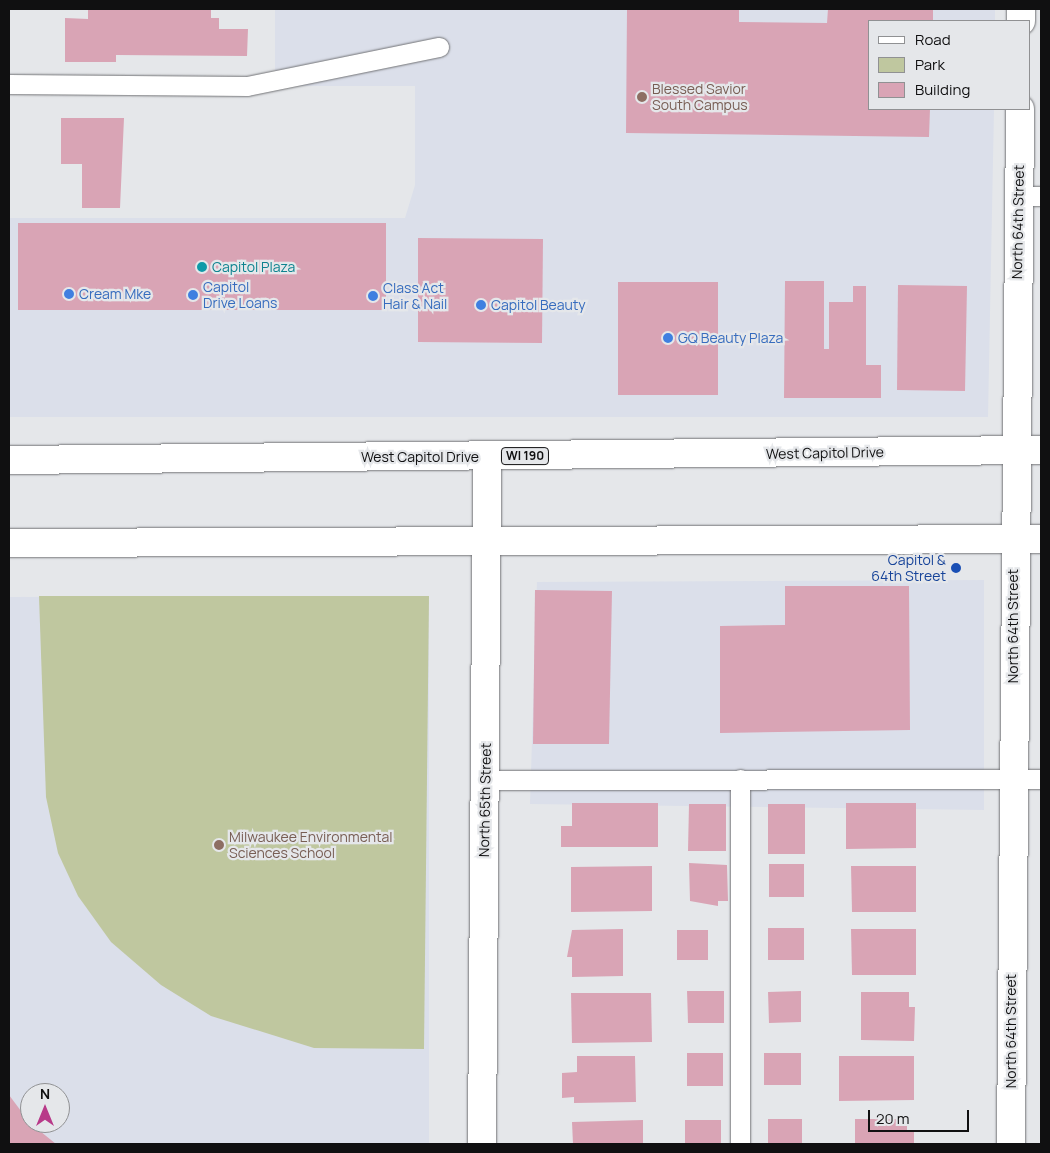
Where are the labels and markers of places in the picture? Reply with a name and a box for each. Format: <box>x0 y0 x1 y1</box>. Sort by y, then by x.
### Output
place label: Blessed Savior South Campus <box>652 81 748 114</box>
marker: Blessed Savior South Campus <box>636 91 648 103</box>
place label: Capitol Plaza <box>212 259 295 275</box>
marker: Capitol Plaza <box>196 261 208 273</box>
place label: Capitol Drive Loans <box>203 279 277 312</box>
place label: Class Act Hair & Nail <box>383 280 447 312</box>
place label: Cream Mke <box>79 286 151 302</box>
marker: Cream Mke <box>63 288 75 300</box>
marker: Capitol Drive Loans <box>187 289 199 301</box>
marker: Class Act Hair & Nail <box>367 290 379 302</box>
place label: Capitol Beauty <box>491 297 586 313</box>
marker: Capitol Beauty <box>475 299 487 311</box>
place label: GQ Beauty Plaza <box>678 330 783 346</box>
marker: GQ Beauty Plaza <box>662 332 674 344</box>
place label: Capitol & 64th Street <box>871 552 946 584</box>
marker: Capitol & 64th Street <box>950 562 962 574</box>
place label: Milwaukee Environmental Sciences School <box>229 829 393 862</box>
marker: Milwaukee Environmental Sciences School <box>213 839 225 851</box>

